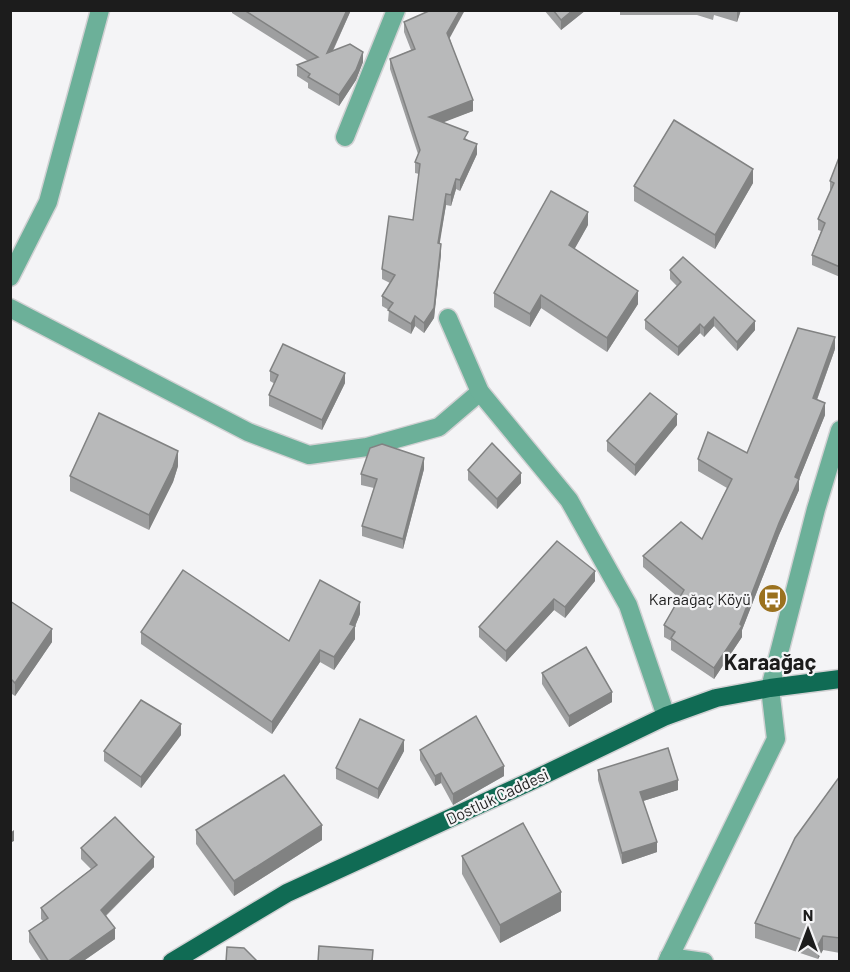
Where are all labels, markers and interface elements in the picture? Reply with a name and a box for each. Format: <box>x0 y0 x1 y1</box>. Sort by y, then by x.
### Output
bus stop icon: Karaağaç Köyü <box>756 582 788 614</box>
place label: Karaağaç Köyü <box>649 589 751 608</box>
district label: Karaağaç <box>724 648 816 674</box>
street label: Dostluk Caddesi <box>443 764 551 828</box>
north arrow <box>778 900 838 960</box>
text: N <box>803 905 813 924</box>

